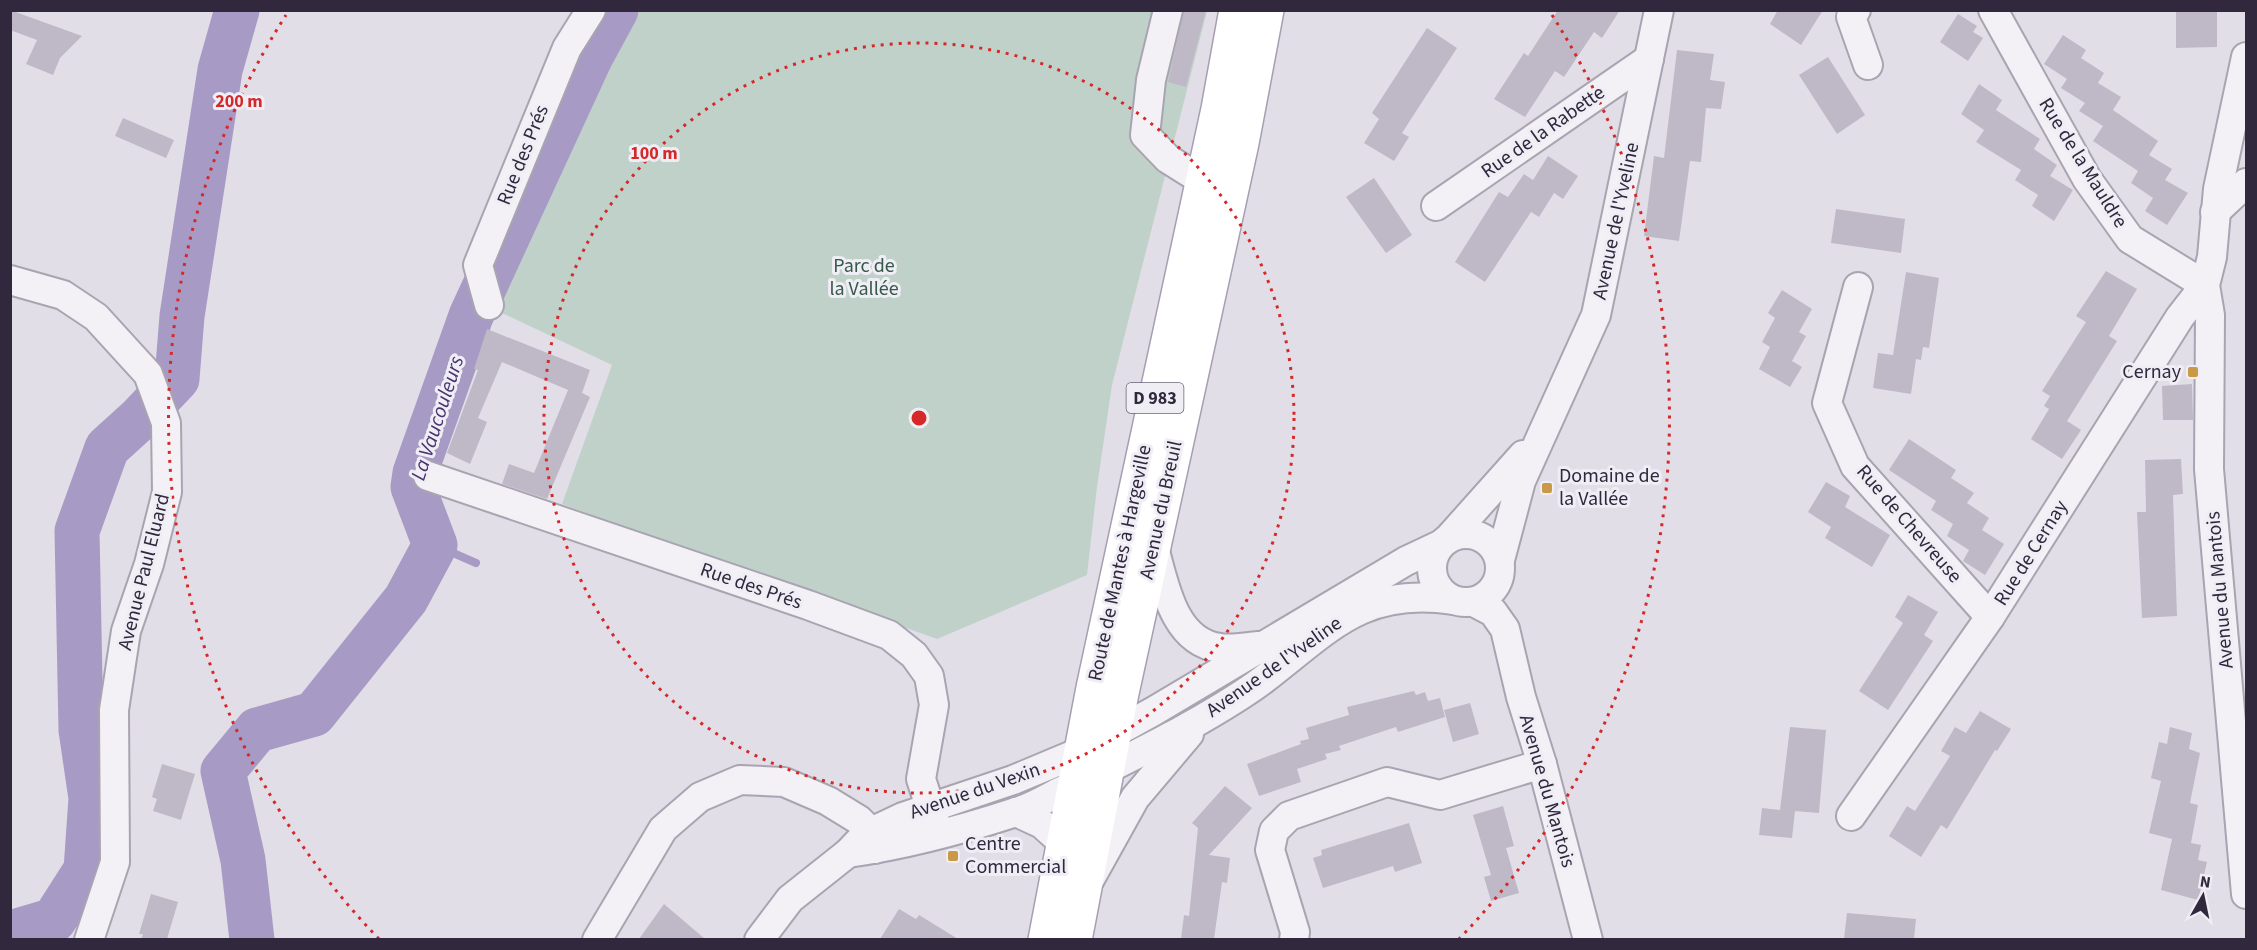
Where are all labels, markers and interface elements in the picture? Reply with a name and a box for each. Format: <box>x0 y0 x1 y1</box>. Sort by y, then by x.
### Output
street label: Rue de la Rabette <box>1475 79 1611 185</box>
text: 200 m <box>215 89 263 114</box>
street label: Rue de la Mauldre <box>2032 93 2134 234</box>
street label: Rue des Prés <box>490 101 556 209</box>
street label: Avenue de l'Yveline <box>1586 140 1646 302</box>
text: 100 m <box>630 141 678 166</box>
park label: Parc de la Vallée <box>829 252 899 303</box>
water label: La Vaucouleurs <box>403 352 471 484</box>
place label: Cernay <box>2122 358 2182 386</box>
marker: Cernay <box>2186 365 2200 379</box>
road number: D 983 <box>1126 383 1184 413</box>
centre of rings <box>909 408 929 428</box>
street label: Avenue du Breuil <box>1133 438 1189 582</box>
street label: Route de Mantes à Hargeville <box>1081 442 1159 684</box>
street label: Rue de Chevreuse <box>1850 459 1968 589</box>
place label: Domaine de la Vallée <box>1559 462 1660 513</box>
marker: Domaine de la Vallée <box>1540 481 1554 495</box>
street label: Avenue Paul Eluard <box>111 491 177 653</box>
street label: Rue de Cernay <box>1987 494 2075 611</box>
street label: Avenue du Mantois <box>2199 510 2241 670</box>
street label: Rue des Prés <box>696 556 806 616</box>
street label: Avenue de l'Yveline <box>1200 610 1348 724</box>
street label: Avenue du Mantois <box>1512 711 1582 871</box>
street label: Avenue du Vexin <box>906 756 1044 826</box>
place label: Centre Commercial <box>965 830 1066 881</box>
marker: Centre Commercial <box>946 849 960 863</box>
north arrow <box>2173 866 2233 926</box>
text: N <box>2198 870 2212 894</box>

